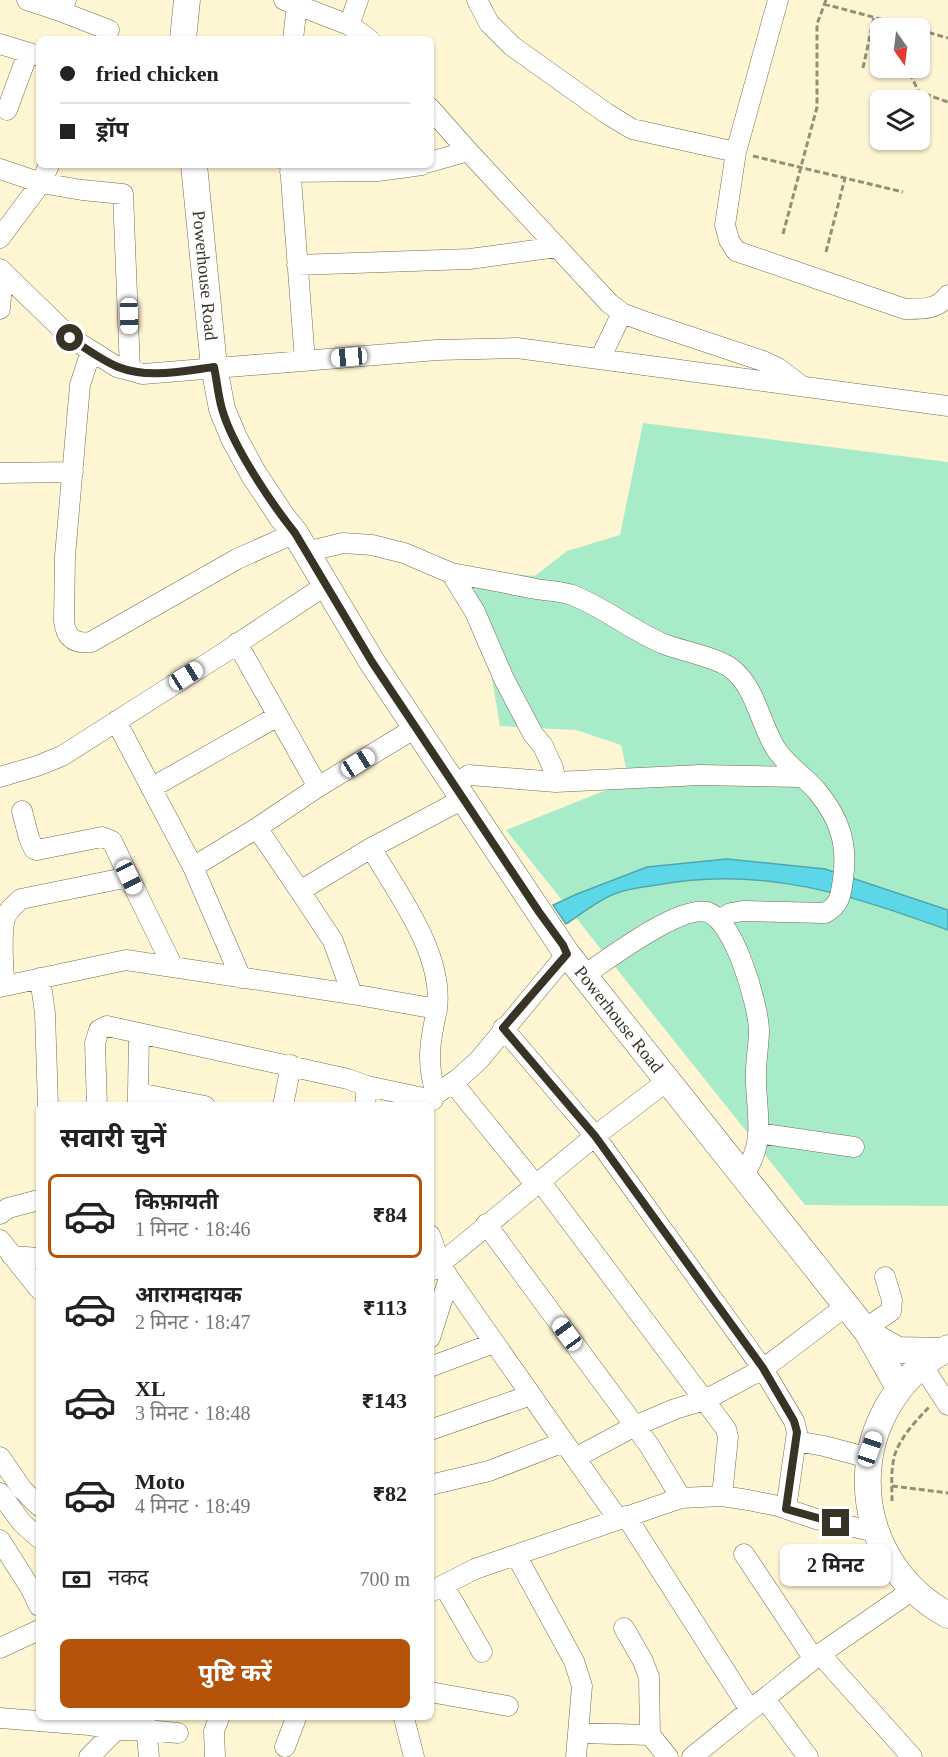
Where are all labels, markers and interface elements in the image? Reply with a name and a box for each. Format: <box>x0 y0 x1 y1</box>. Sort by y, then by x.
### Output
north arrow <box>870 18 930 78</box>
map controls <box>870 18 930 150</box>
text: fried chicken <box>96 61 219 86</box>
button: layers <box>870 90 930 150</box>
text: ड्रॉप <box>96 117 129 142</box>
street label: Powerhouse Road <box>189 210 221 341</box>
car <box>120 298 138 334</box>
route start <box>56 324 83 351</box>
car <box>330 346 368 368</box>
car <box>166 659 206 693</box>
car <box>338 746 378 780</box>
car <box>113 857 145 897</box>
street label: Powerhouse Road <box>570 962 667 1077</box>
text: सवारी चुनें <box>60 1123 166 1153</box>
icon: car <box>63 1189 117 1243</box>
text: किफ़ायती <box>135 1189 219 1214</box>
text: ₹84 <box>372 1202 407 1227</box>
text: 1 मिनट · 18:46 <box>135 1218 251 1240</box>
icon: car <box>63 1282 117 1336</box>
text: आरामदायक <box>135 1282 242 1307</box>
text: ₹113 <box>363 1295 407 1320</box>
text: 2 मिनट · 18:47 <box>135 1311 251 1333</box>
car <box>549 1314 585 1354</box>
icon: car <box>63 1375 117 1429</box>
text: XL <box>135 1376 166 1401</box>
text: ₹143 <box>361 1388 407 1413</box>
text: 3 मिनट · 18:48 <box>135 1402 251 1424</box>
car <box>856 1429 884 1469</box>
icon: car <box>63 1468 117 1522</box>
text: Moto <box>135 1469 185 1494</box>
text: ₹82 <box>372 1481 407 1506</box>
text: 4 मिनट · 18:49 <box>135 1495 251 1517</box>
route end <box>822 1509 849 1536</box>
callout: 2 मिनट <box>780 1544 892 1586</box>
text: 2 मिनट <box>807 1554 864 1576</box>
icon: cash <box>60 1563 93 1596</box>
text: नकद <box>108 1565 149 1590</box>
text: 700 m <box>359 1568 410 1590</box>
button: पुष्टि करें <box>60 1639 410 1708</box>

